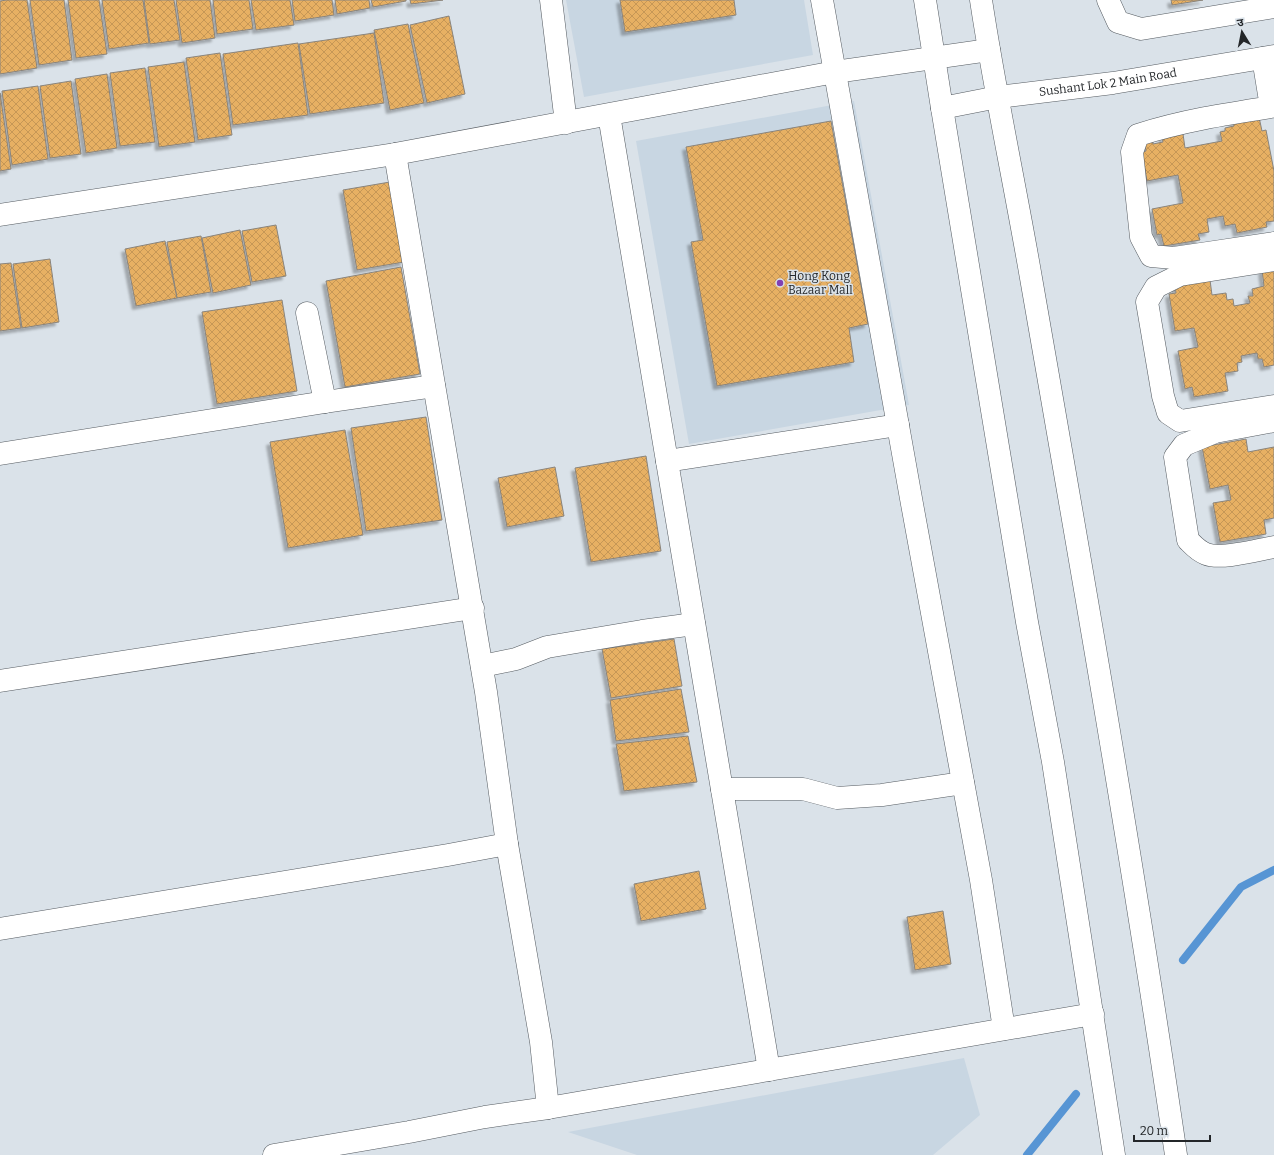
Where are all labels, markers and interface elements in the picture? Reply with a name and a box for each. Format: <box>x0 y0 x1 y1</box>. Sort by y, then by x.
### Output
north arrow <box>1222 12 1262 52</box>
text: उ <box>1236 16 1245 30</box>
street label: Sushant Lok 2 Main Road <box>1038 65 1178 99</box>
place label: Hong Kong Bazaar Mall <box>788 269 853 297</box>
marker: Hong Kong Bazaar Mall <box>775 278 785 288</box>
scale bar <box>1134 1117 1210 1143</box>
text: 20 m <box>1140 1124 1169 1138</box>

